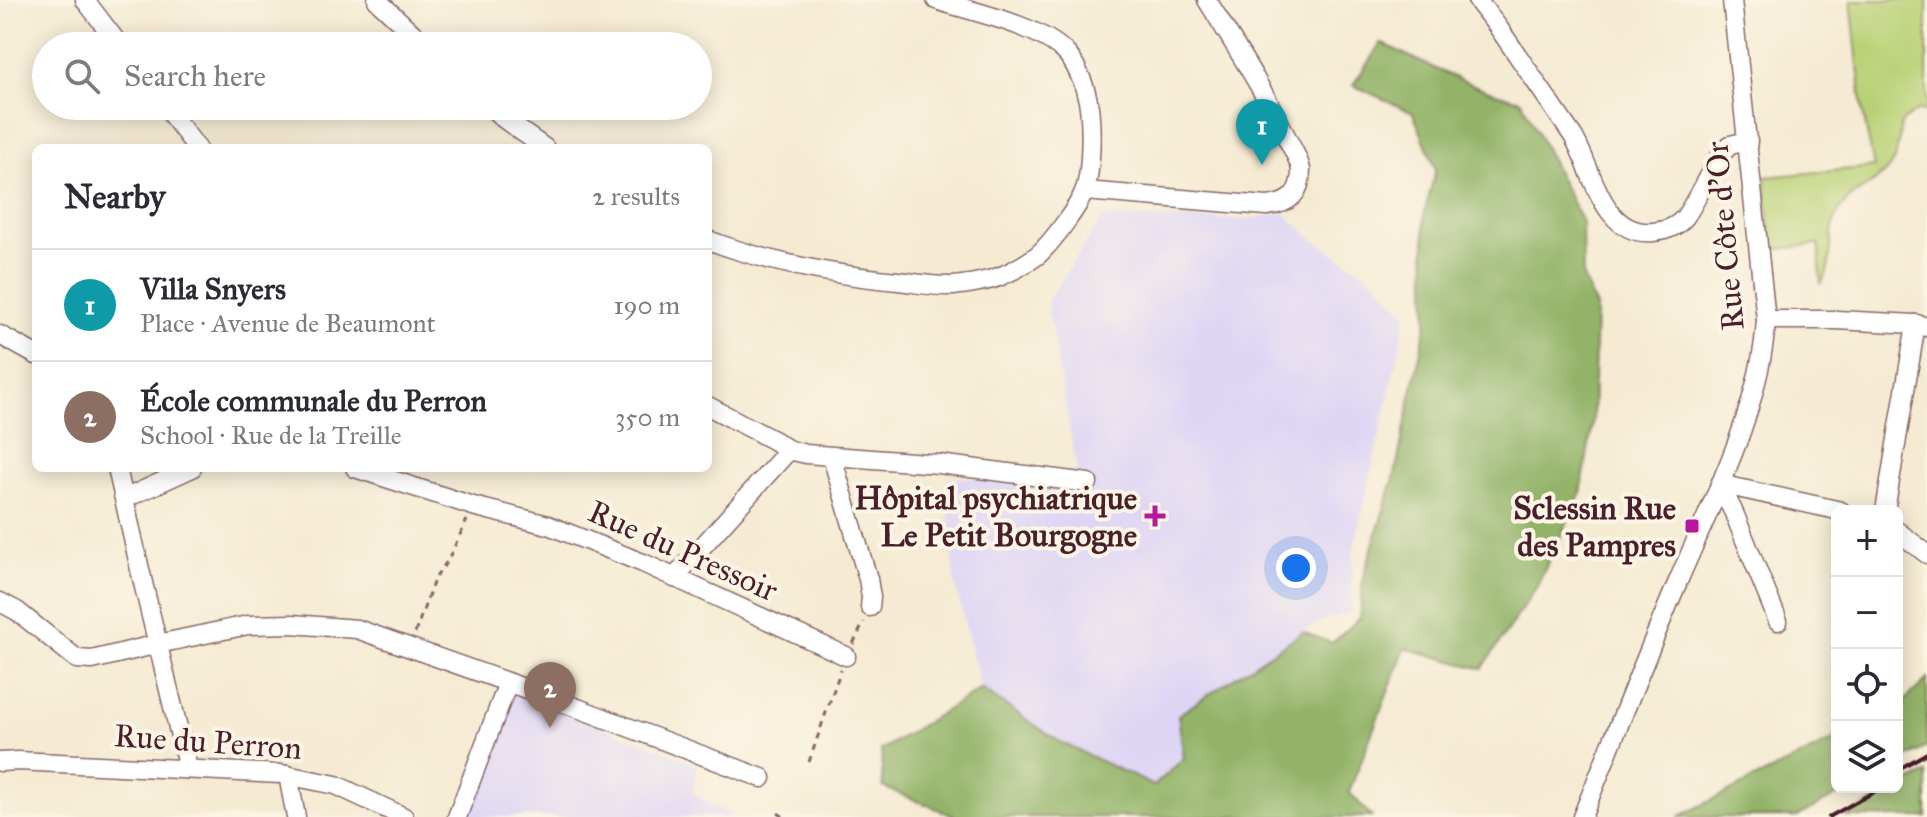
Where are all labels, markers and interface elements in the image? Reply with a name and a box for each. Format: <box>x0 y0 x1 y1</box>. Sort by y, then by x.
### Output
search box <box>32 32 712 120</box>
icon: search <box>60 54 104 98</box>
text: Search here <box>124 58 266 94</box>
pin: 1 <box>1236 99 1288 165</box>
street label: Rue Côte d'Or <box>1697 140 1753 332</box>
text: Nearby <box>64 176 166 217</box>
text: 2 results <box>592 180 680 212</box>
text: Villa Snyers <box>140 271 286 307</box>
text: 1 <box>85 289 95 321</box>
text: 190 m <box>613 289 680 321</box>
text: Place · Avenue de Beaumont <box>140 307 436 339</box>
text: École communale du Perron <box>140 383 487 419</box>
text: 2 <box>84 401 96 433</box>
text: 350 m <box>615 401 680 433</box>
text: School · Rue de la Treille <box>140 419 402 451</box>
place label: Hôpital psychiatrique Le Petit Bourgogne <box>855 479 1137 555</box>
place label: Sclessin Rue des Pampres <box>1513 489 1676 565</box>
street label: Rue du Pressoir <box>582 492 784 610</box>
marker: Hôpital psychiatrique Le Petit Bourgogne <box>1144 505 1166 527</box>
map controls <box>1831 505 1903 793</box>
button: + <box>1831 505 1903 577</box>
marker: Sclessin Rue des Pampres <box>1683 517 1701 535</box>
your location <box>1276 548 1316 588</box>
button: − <box>1831 577 1903 649</box>
button: locate <box>1831 649 1903 721</box>
pin: 2 <box>524 662 576 728</box>
street label: Rue du Perron <box>113 716 303 768</box>
button: layers <box>1831 721 1903 793</box>

